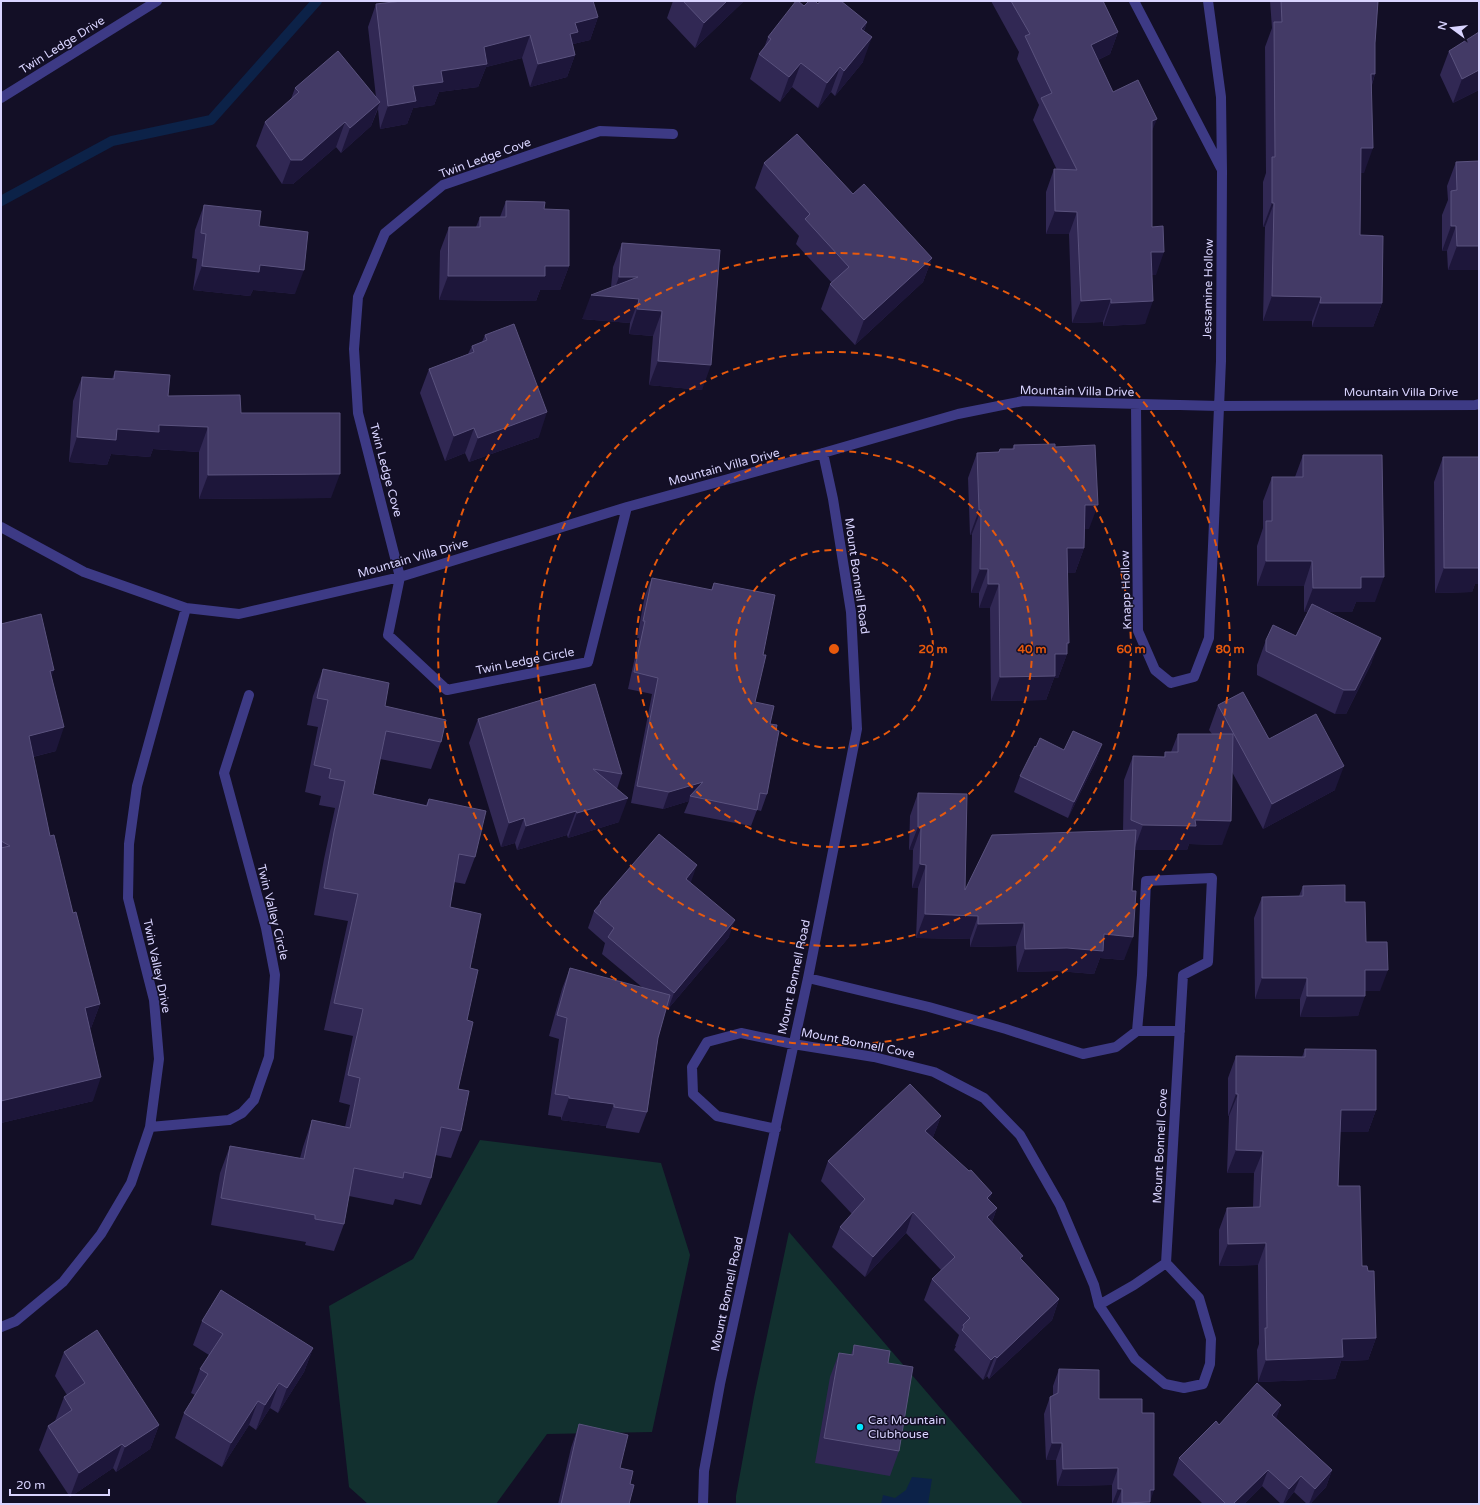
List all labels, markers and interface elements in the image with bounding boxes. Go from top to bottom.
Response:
north arrow [1432,8,1472,48]
street label: Twin Ledge Drive [17,13,107,77]
text: N [1435,20,1450,31]
street label: Twin Ledge Cove [437,135,533,181]
street label: Jessamine Hollow [1200,238,1216,339]
street label: Mountain Villa Drive [1020,383,1135,399]
street label: Mountain Villa Drive [1344,385,1458,399]
street label: Twin Ledge Cove [367,422,405,519]
street label: Mountain Villa Drive [667,445,781,489]
street label: Mount Bonnell Road [842,517,872,635]
street label: Mountain Villa Drive [356,535,470,581]
street label: Knapp Hollow [1118,550,1134,630]
centre of rings [827,642,841,656]
text: 20 m [918,642,948,656]
text: 40 m [1017,642,1047,656]
text: 60 m [1116,642,1146,656]
text: 80 m [1215,642,1245,656]
street label: Twin Ledge Circle [475,645,576,677]
street label: Twin Valley Circle [254,863,292,961]
street label: Twin Valley Drive [140,918,174,1014]
street label: Mount Bonnell Road [775,918,813,1036]
street label: Mount Bonnell Cove [800,1025,916,1061]
street label: Mount Bonnell Cove [1150,1088,1170,1204]
street label: Mount Bonnell Road [708,1235,746,1353]
place label: Cat Mountain Clubhouse [868,1413,945,1441]
marker: Cat Mountain Clubhouse [855,1422,865,1432]
scale bar [10,1471,109,1497]
text: 20 m [16,1478,45,1492]

